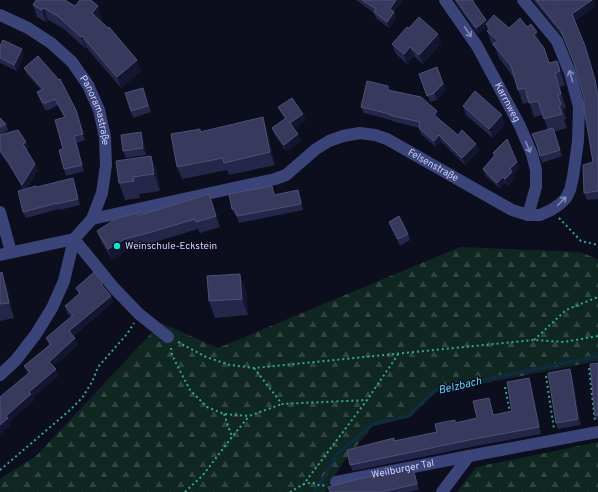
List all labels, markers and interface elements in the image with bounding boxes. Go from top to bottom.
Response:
one-way arrow [464,26,472,37]
one-way arrow [567,69,574,82]
street label: Panoramastraße [77,73,112,145]
street label: Karrnweg [491,80,523,125]
one-way arrow [525,140,533,152]
street label: Felsenstraße [405,146,461,185]
one-way arrow [557,196,567,206]
place label: Weinschule-Eckstein [125,240,217,253]
marker: Weinschule-Eckstein [112,241,122,251]
water label: Belzbach [437,374,483,398]
street label: Weilburger Tal [370,456,435,481]

